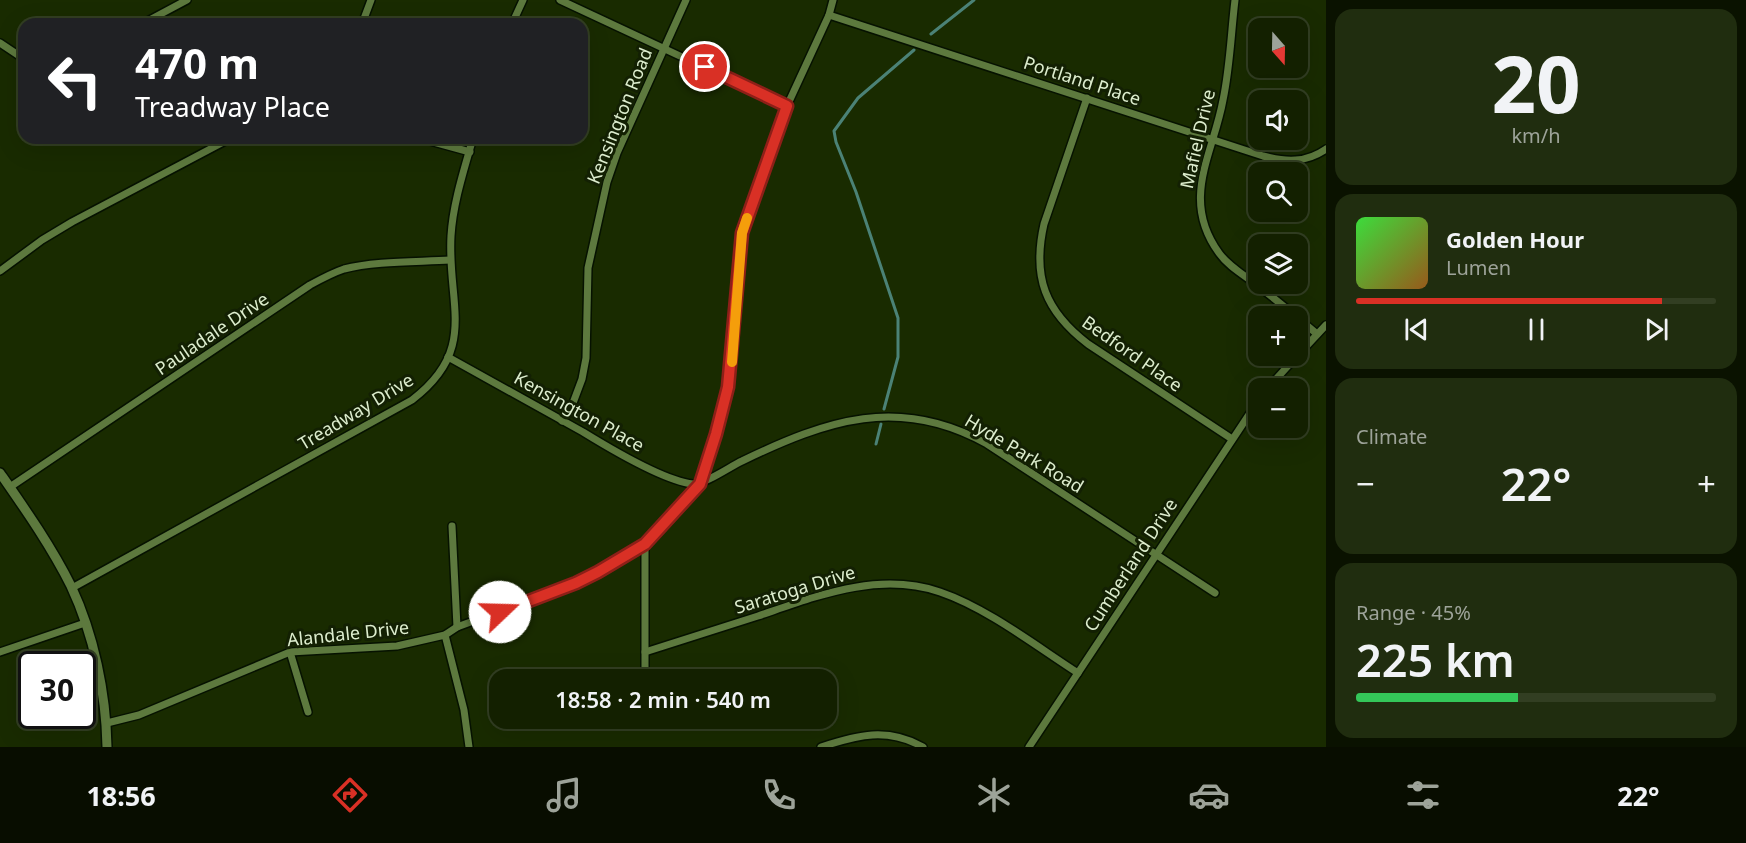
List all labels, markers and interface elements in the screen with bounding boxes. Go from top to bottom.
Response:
north arrow [1248,18,1308,78]
map controls [1248,18,1308,438]
text: 20 [1491,30,1581,136]
text: 470 m [135,34,259,91]
pin [679,41,730,92]
icon: left [36,42,114,120]
street label: Kensington Road [581,44,657,187]
icon: arrive [688,50,721,83]
street label: Portland Place [1021,50,1144,110]
street label: Mafiel Drive [1174,87,1220,191]
text: Treadway Place [135,88,330,125]
button: sound [1248,90,1308,150]
text: km/h [1511,122,1561,149]
button: search [1248,162,1308,222]
text: Golden Hour [1446,224,1584,254]
button: layers [1248,234,1308,294]
text: Lumen [1446,254,1511,281]
street label: Pauladale Drive [150,286,273,380]
button: + [1248,306,1308,366]
street label: Bedford Place [1078,310,1187,397]
icon: previous [1400,313,1433,346]
icon: pause [1520,313,1553,346]
icon: next [1640,313,1673,346]
street label: Kensington Place [510,365,649,457]
street label: Treadway Drive [294,367,417,455]
button: − [1248,378,1308,438]
street label: Hyde Park Road [961,408,1088,498]
text: Climate [1356,423,1427,450]
text: 22° [1501,453,1571,514]
text: − [1356,461,1375,506]
text: + [1697,461,1716,506]
street label: Cumberland Drive [1078,493,1182,636]
street label: Saratoga Drive [731,559,858,619]
position arrow [468,580,532,644]
text: Range · 45% [1356,599,1471,626]
street label: Alandale Drive [286,615,410,651]
text: 225 km [1356,629,1515,690]
speed limit sign: 30 [18,651,96,729]
text: 18:58 · 2 min · 540 m [555,684,771,714]
icon: directions [329,774,371,816]
icon: music [543,774,585,816]
icon: phone [758,774,800,816]
icon: climate [973,774,1015,816]
icon: car [1188,774,1230,816]
icon: filters [1402,774,1444,816]
text: 18:56 [86,777,156,814]
text: 22° [1617,777,1660,814]

